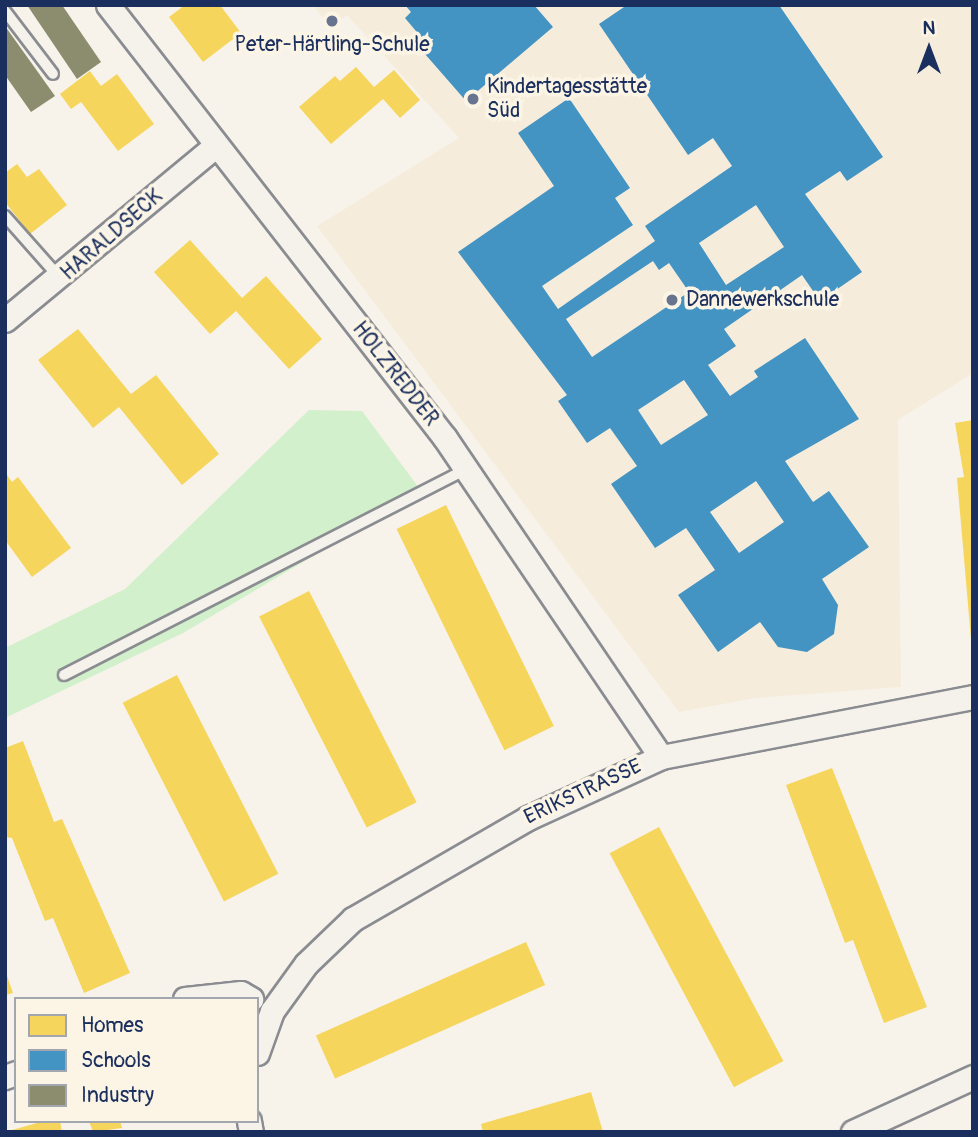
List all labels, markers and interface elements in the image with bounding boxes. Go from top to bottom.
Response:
marker: Peter-Härtling-Schule [324,13,340,29]
north arrow [894,14,964,84]
text: N [923,16,935,40]
place label: Peter-Härtling-Schule [234,32,430,58]
place label: Kindertagesstätte Süd [487,74,647,124]
marker: Kindertagesstätte Süd [465,91,481,107]
street label: HARALDSECK [56,184,168,286]
place label: Dannewerkschule [686,287,839,313]
marker: Dannewerkschule [664,292,680,308]
street label: HOLZREDDER [347,317,443,431]
street label: ERIKSTRASSE [520,754,646,830]
legend [14,997,259,1123]
text: Homes [81,1012,143,1039]
text: Schools [81,1047,151,1074]
text: Industry [81,1082,154,1109]

